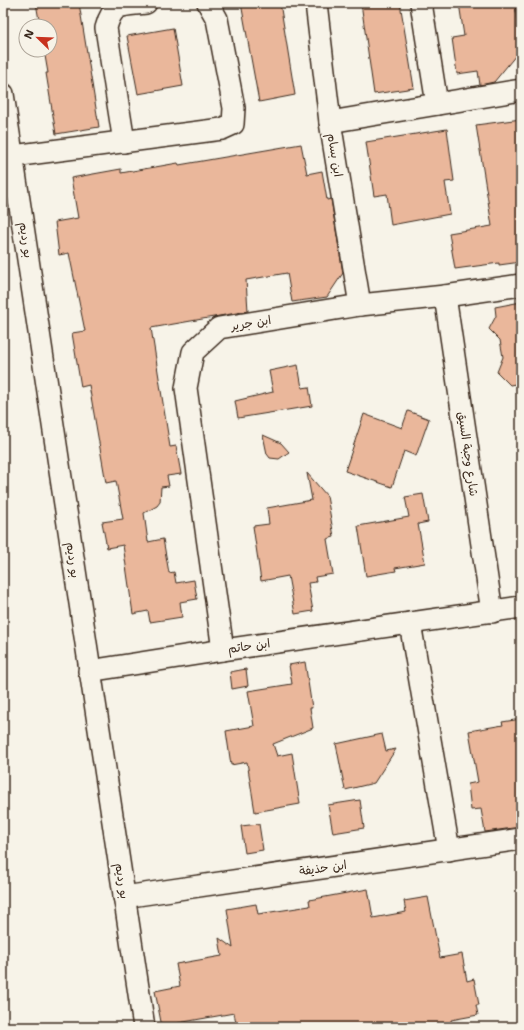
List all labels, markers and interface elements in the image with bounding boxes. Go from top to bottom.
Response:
north arrow [18,18,58,58]
text: N [21,27,38,41]
street label: ابن بسام [323,132,346,178]
street label: بو رديم [15,221,36,259]
street label: ابن جرير [229,312,272,334]
street label: شارع وجبة السيق [453,411,482,497]
street label: بو رديم [62,541,83,579]
street label: ابن حاتم [227,635,271,658]
street label: ابن حذيفة [298,857,348,879]
street label: بو رديم [110,862,133,900]

